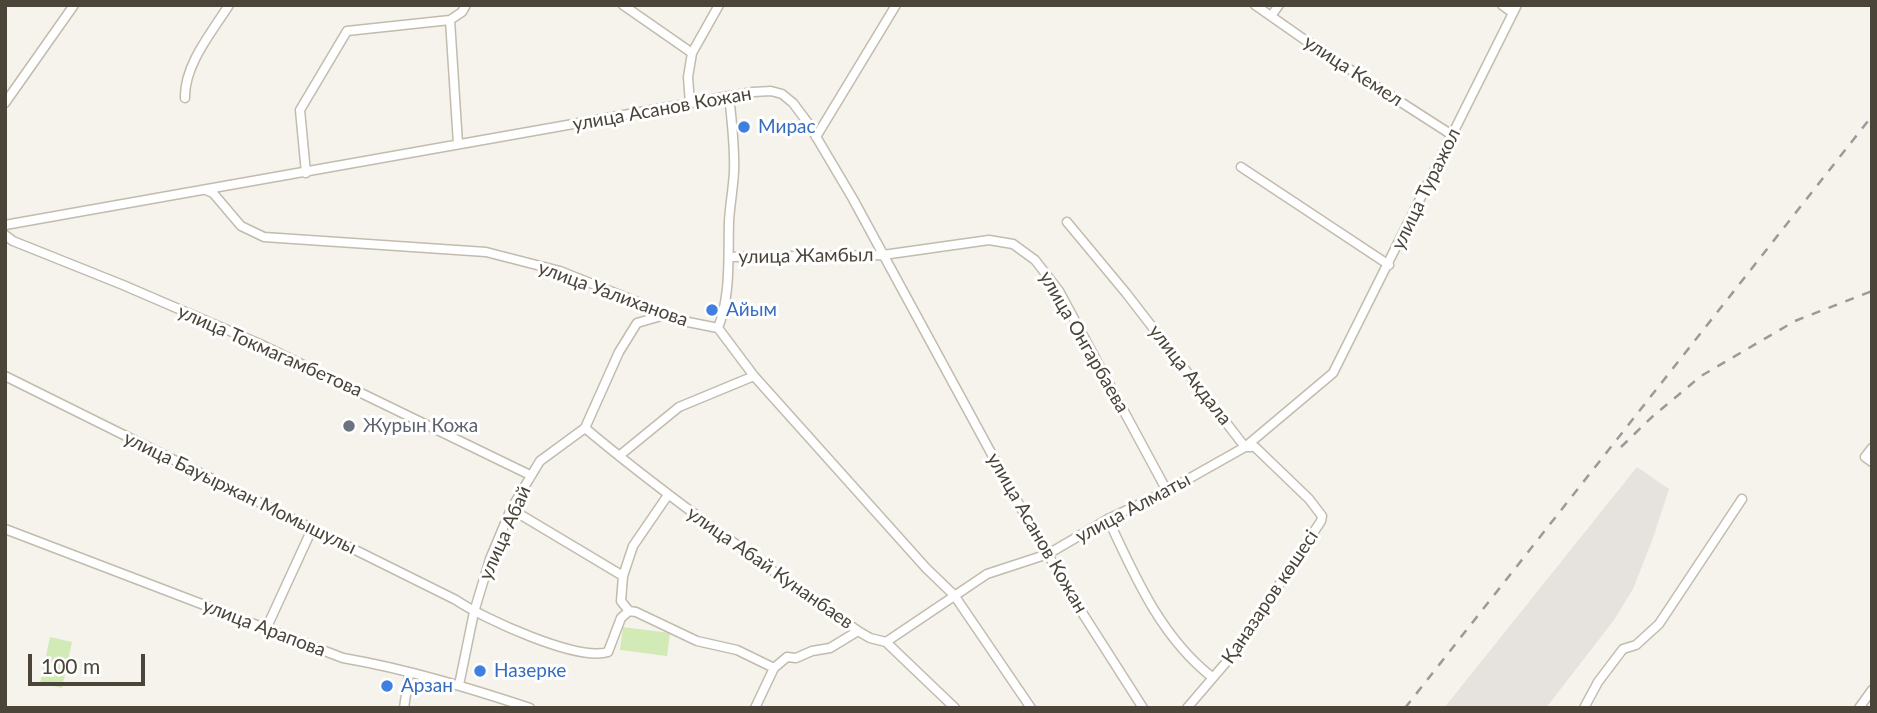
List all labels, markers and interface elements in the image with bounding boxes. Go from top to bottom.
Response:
street label: улица Кемел [1299,31,1407,111]
street label: улица Асанов Кожан [571,82,753,136]
place label: Мирас [758,116,816,138]
marker: Мирас [736,119,752,135]
street label: улица Туражол [1387,124,1465,254]
street label: улица Жамбыл [738,243,874,269]
street label: улица Уалиханова [535,256,691,332]
street label: улица Онгарбаева [1034,267,1134,417]
place label: Айым [726,299,777,321]
street label: улица Токмагамбетова [174,300,366,402]
marker: Айым [704,302,720,318]
street label: улица Акдала [1144,320,1236,430]
place label: Журын Кожа [363,415,478,437]
marker: Журын Кожа [341,418,357,434]
street label: улица Бауыржан Момышулы [120,427,360,559]
street label: улица Асанов Кожан [982,449,1092,617]
street label: улица Алматы [1072,468,1194,548]
street label: улица Абай [474,482,536,584]
street label: улица Абай Кунанбаев [682,502,858,634]
street label: Қаназаров көшесі [1217,526,1323,668]
street label: улица Арапова [199,594,329,662]
scale bar [32,640,149,684]
text: 100 m [41,653,100,678]
place label: Назерке [494,660,566,682]
marker: Назерке [472,663,488,679]
place label: Арзан [401,675,453,697]
marker: Арзан [379,678,395,694]

